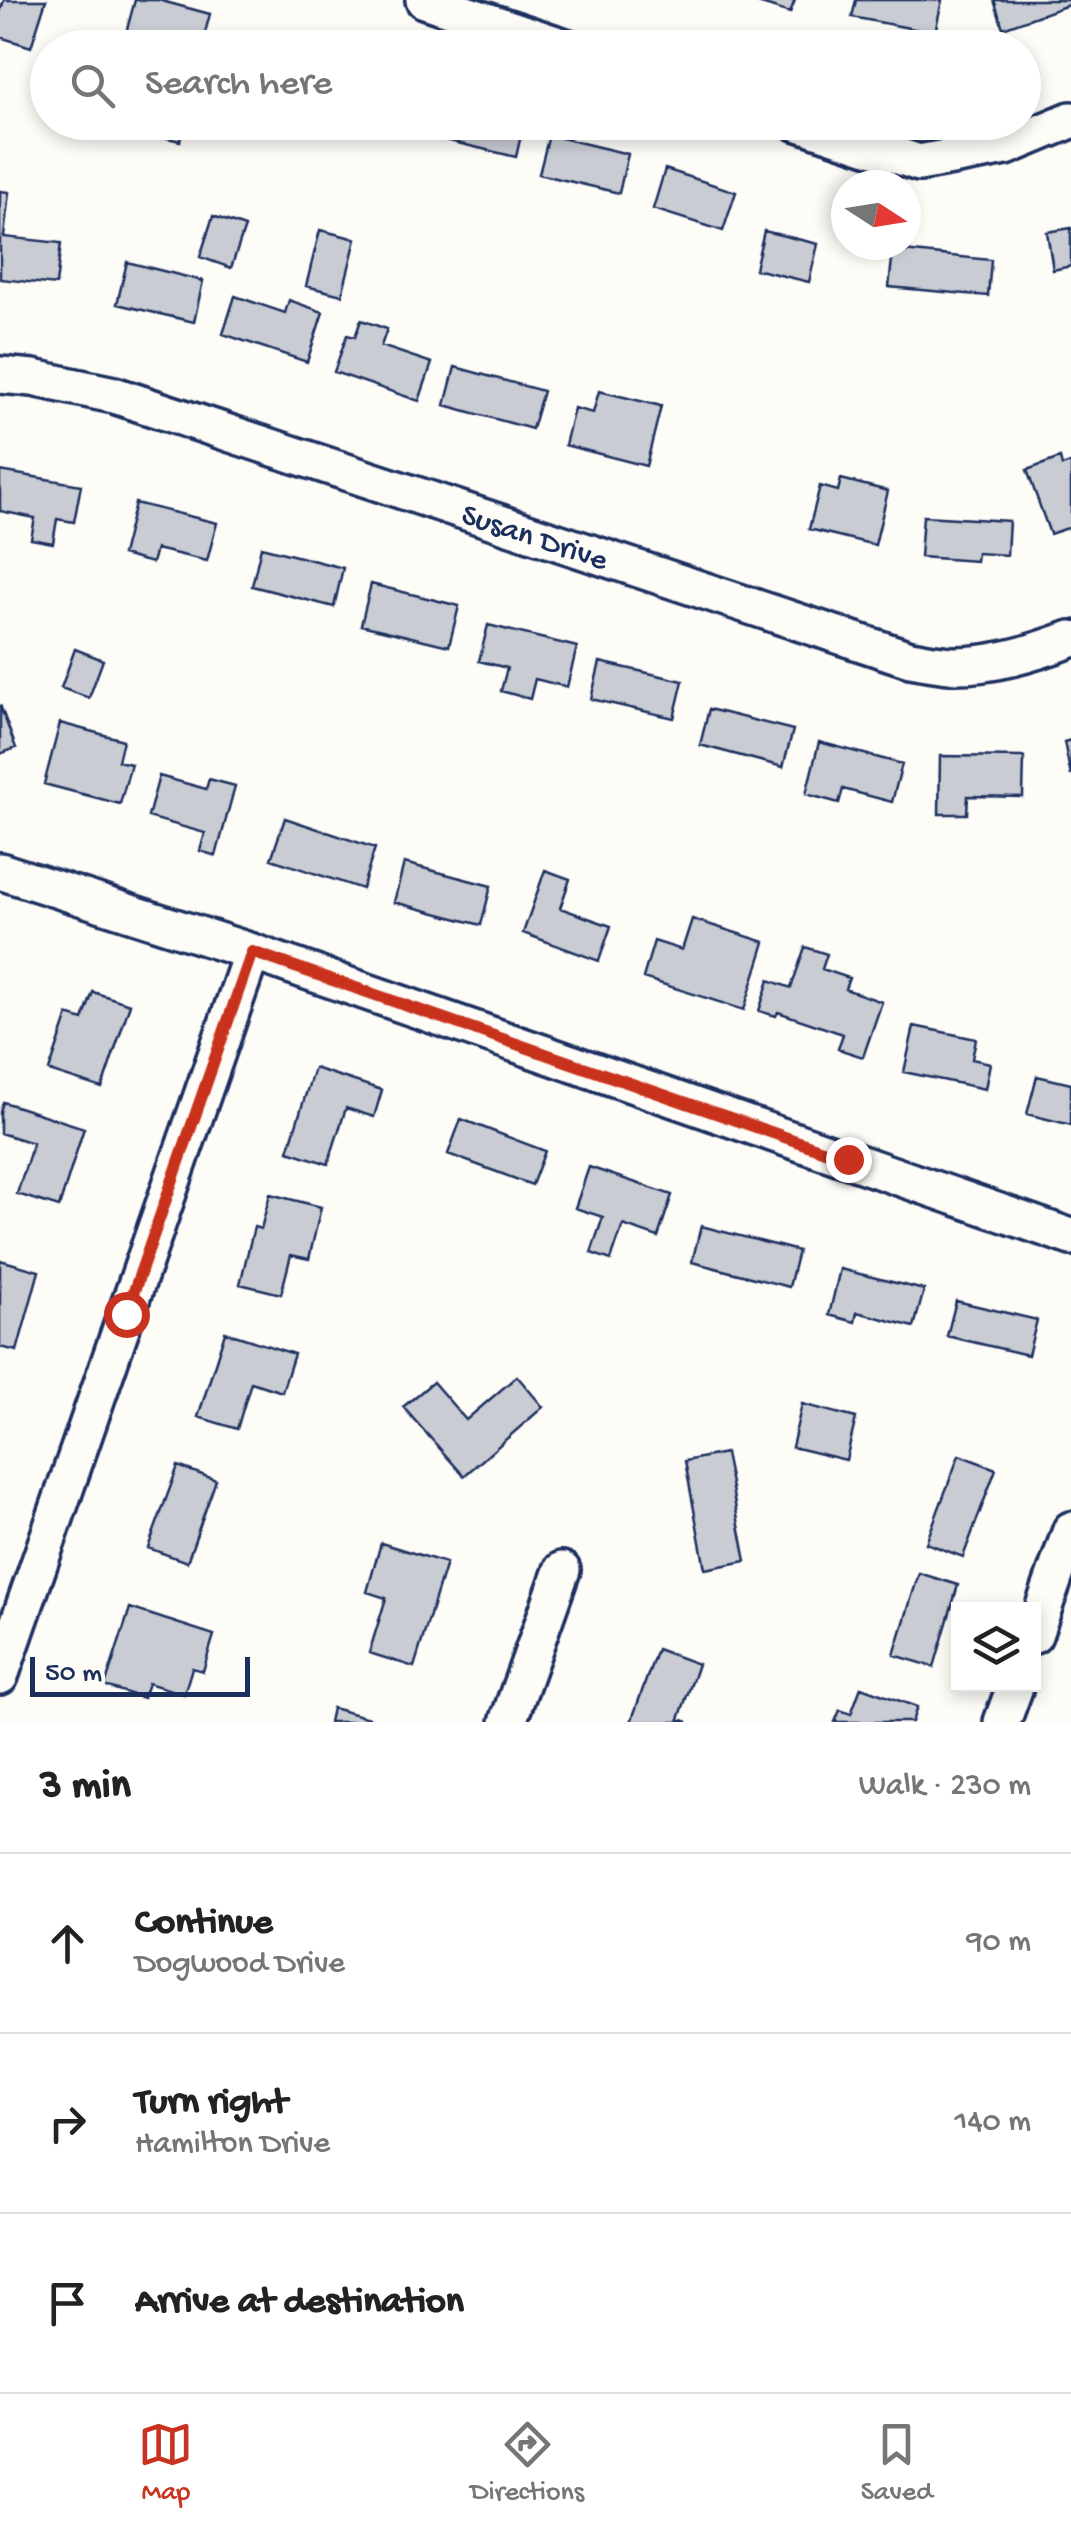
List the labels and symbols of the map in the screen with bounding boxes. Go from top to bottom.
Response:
north arrow [831,170,921,260]
street label: Susan Drive [456,498,612,582]
route end [826,1137,872,1183]
route start [104,1292,150,1338]
scale bar [30,1652,250,1696]

